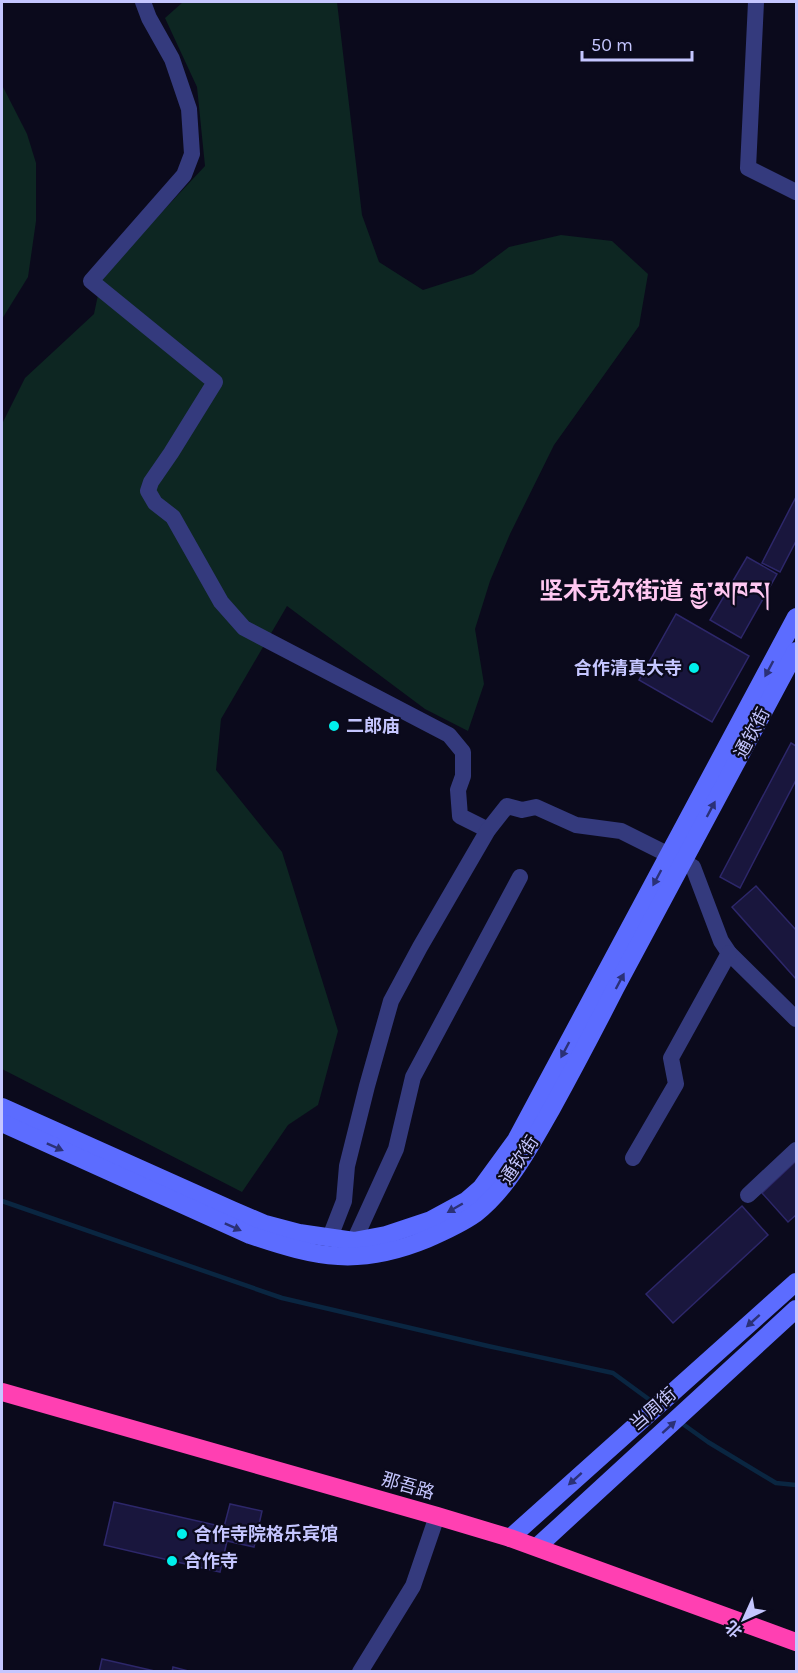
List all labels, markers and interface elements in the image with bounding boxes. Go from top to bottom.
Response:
scale bar [582,24,692,62]
text: 50 m [591,34,633,56]
district label: 坚木克尔街道 རྒྱ་མཁར། [539,577,771,611]
place label: 合作清真大寺 [574,657,682,679]
one-way arrow [764,660,774,677]
marker: 合作清真大寺 [687,661,701,675]
street label: 通钦街 [730,704,774,762]
place label: 二郎庙 [346,715,400,737]
marker: 二郎庙 [327,719,341,733]
one-way arrow [706,800,716,817]
one-way arrow [652,869,662,886]
one-way arrow [615,973,624,990]
one-way arrow [560,1041,570,1058]
street label: 通钦街 [495,1131,543,1189]
one-way arrow [46,1142,64,1152]
one-way arrow [447,1202,463,1213]
one-way arrow [224,1223,241,1232]
one-way arrow [746,1314,761,1327]
street label: 当周街 [625,1383,681,1435]
one-way arrow [661,1421,676,1434]
street label: 那吾路 [379,1468,437,1504]
one-way arrow [568,1472,583,1486]
place label: 合作寺院格乐宾馆 [194,1523,338,1545]
marker: 合作寺院格乐宾馆 [175,1527,189,1541]
place label: 合作寺 [184,1550,238,1572]
marker: 合作寺 [165,1554,179,1568]
north arrow [714,1589,774,1649]
text: 北 [721,1617,746,1642]

